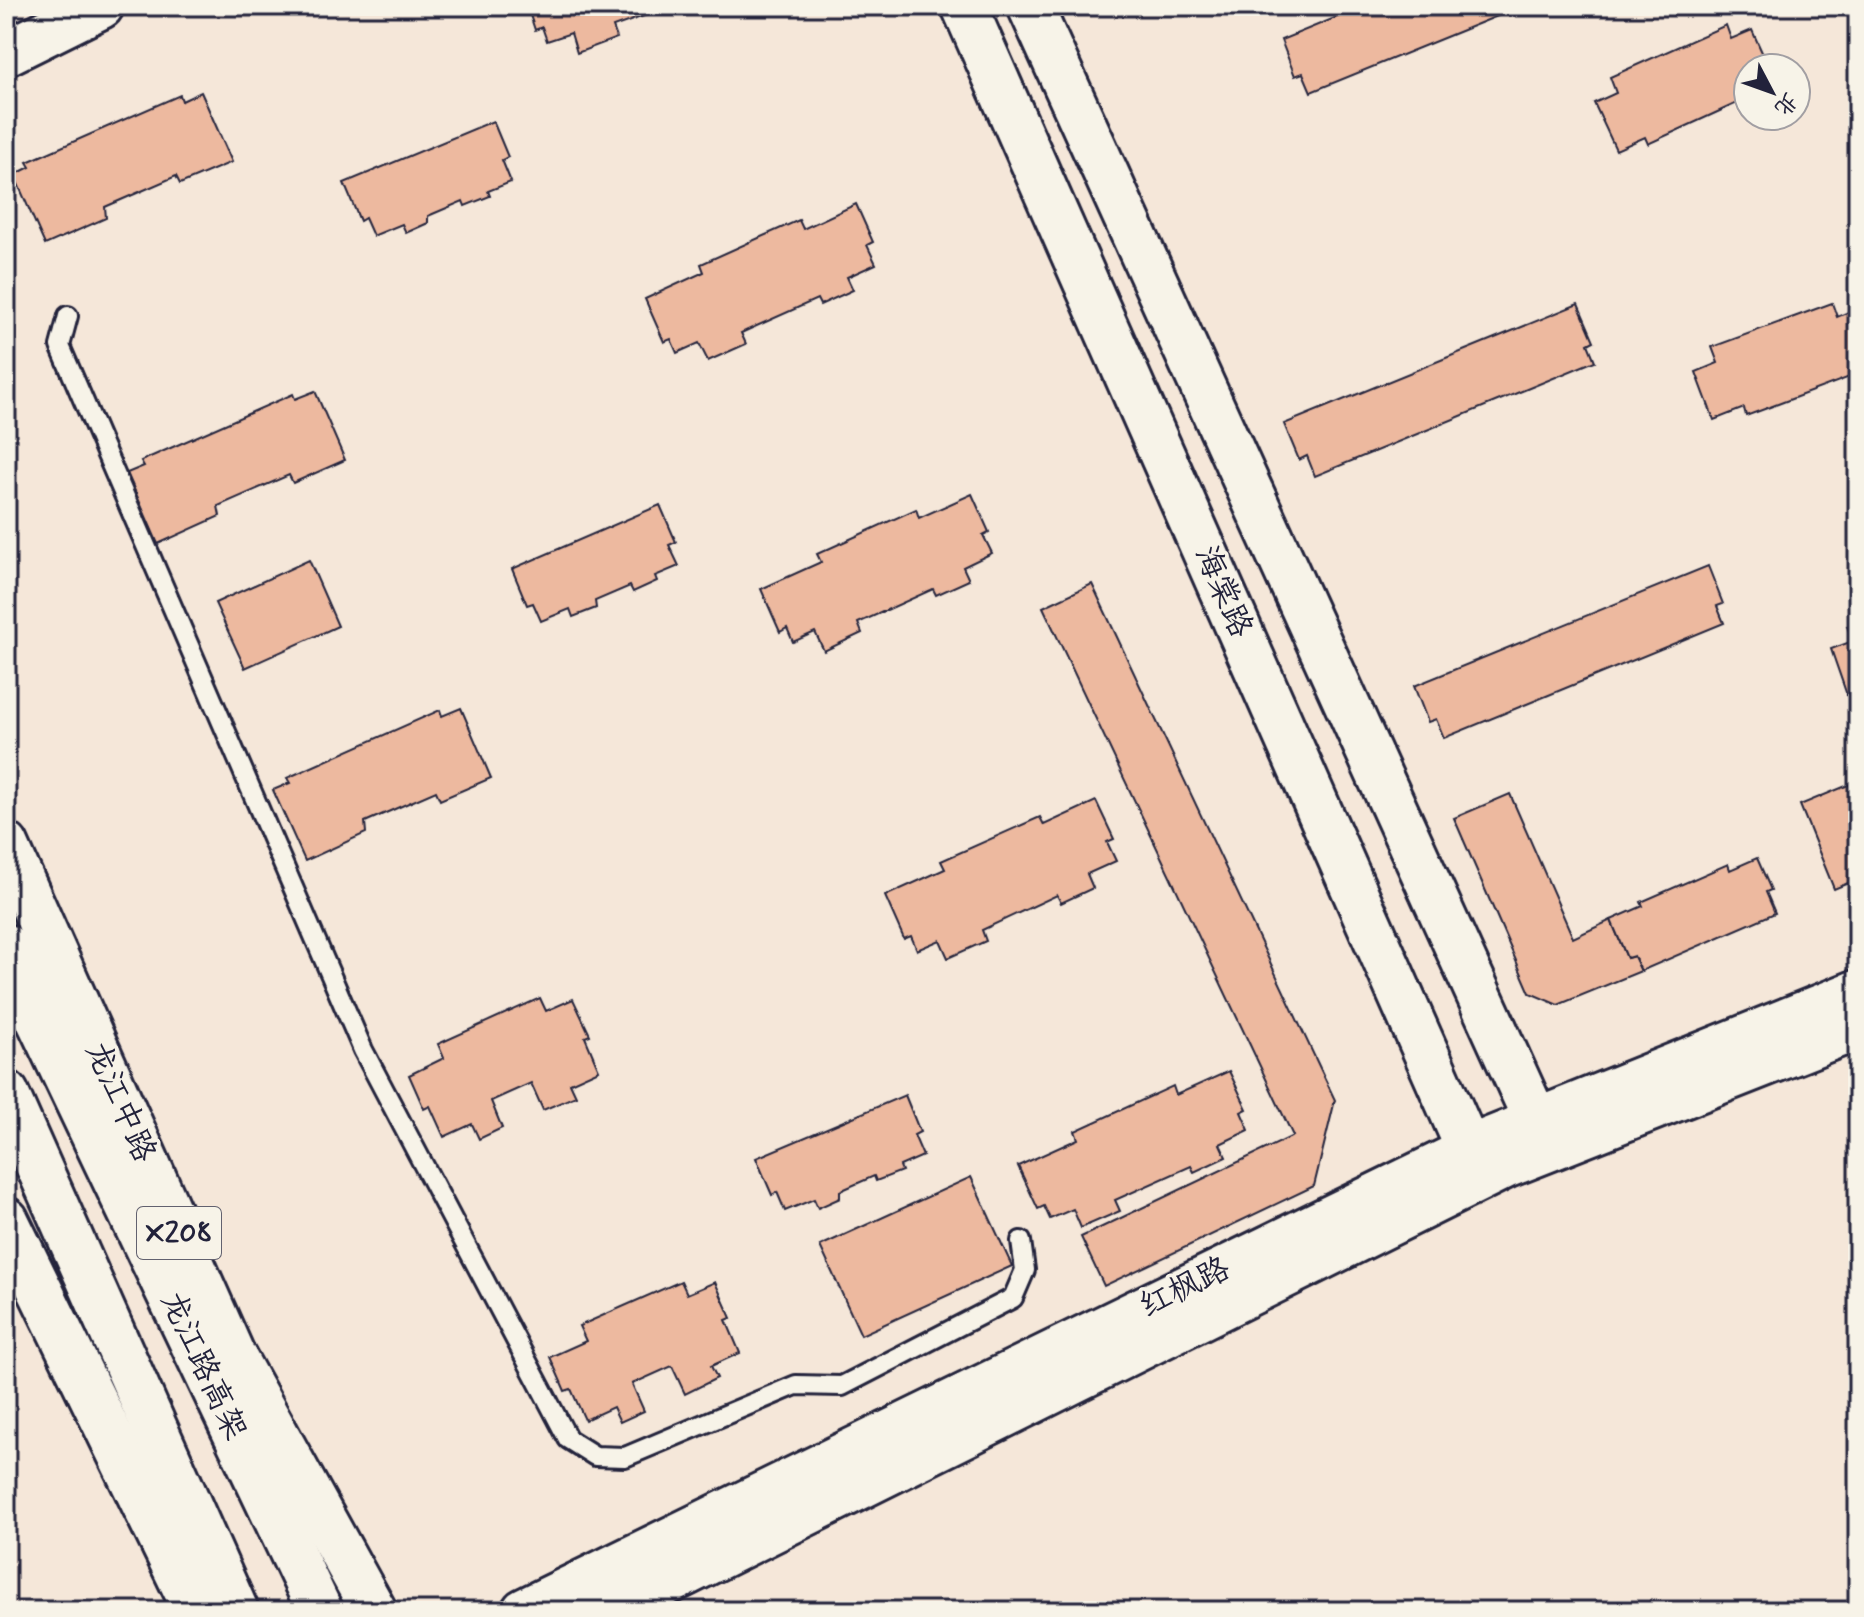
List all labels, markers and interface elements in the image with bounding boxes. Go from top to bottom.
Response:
north arrow [1732,52,1812,132]
text: 北 [1768,86,1803,121]
street label: 海棠路 [1184,540,1262,644]
street label: 龙江中路 [75,1035,165,1169]
road number: X208 [137,1207,221,1259]
street label: 红枫路 [1133,1248,1237,1328]
street label: 龙江路高架 [150,1285,256,1447]

